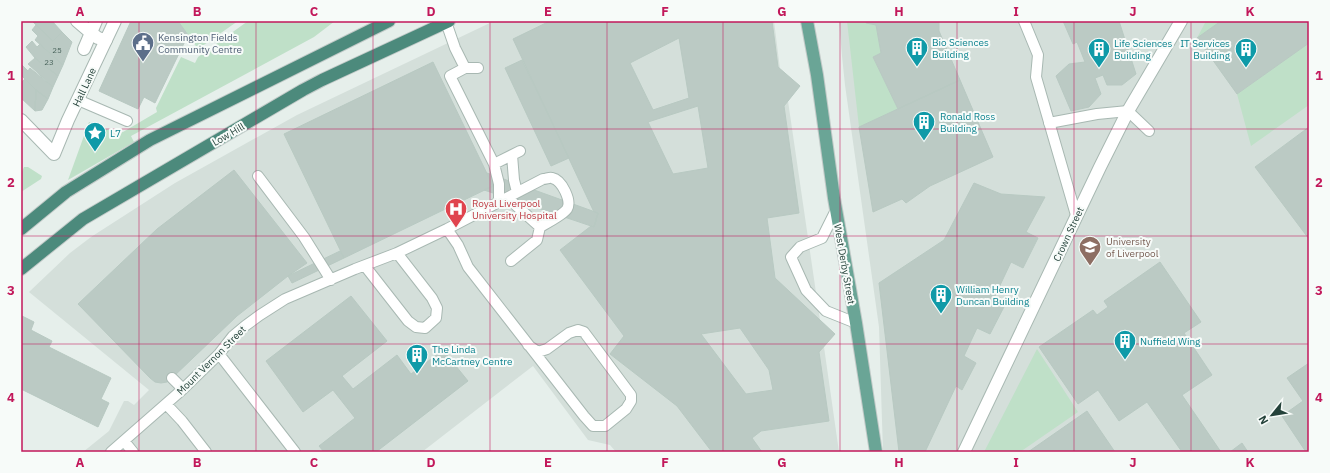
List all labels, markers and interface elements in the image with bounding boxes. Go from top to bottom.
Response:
text: A [76,3,85,20]
text: B [193,3,202,20]
text: C [310,3,319,20]
text: D [426,3,436,20]
text: E [544,3,552,20]
text: F [661,3,669,20]
text: G [777,3,787,20]
text: H [894,3,904,20]
text: I [1013,3,1019,20]
text: J [1129,3,1137,20]
text: K [1245,3,1255,20]
public building icon: Kensington Fields Community Centre [130,30,156,63]
place label: Kensington Fields Community Centre [158,31,242,56]
building icon: Bio Sciences Building [904,35,930,68]
place label: Bio Sciences Building [932,36,989,61]
building icon: Life Sciences Building [1086,36,1112,69]
building icon: IT Services Building [1233,36,1259,69]
place label: Life Sciences Building [1114,37,1173,62]
place label: IT Services Building [1180,37,1231,62]
house number: 25 [52,45,62,55]
house number: 23 [44,57,54,67]
street label: Hall Lane [70,65,99,109]
text: 1 [7,67,15,84]
text: 1 [1315,67,1323,84]
building icon: Ronald Ross Building [911,109,937,142]
place label: Ronald Ross Building [940,110,995,135]
place icon: L7 [82,120,108,153]
street label: Low Hill [210,120,247,149]
place label: L7 [110,127,121,140]
text: 2 [7,174,15,191]
text: 2 [1315,174,1323,191]
hospital icon: Royal Liverpool University Hospital [443,196,469,229]
place label: Royal Liverpool University Hospital [472,197,557,222]
street label: Crown Street [1050,204,1087,263]
street label: West Derby Street [831,223,858,306]
school or university icon: University of Liverpool [1077,234,1103,267]
place label: University of Liverpool [1106,235,1159,260]
text: 3 [7,282,15,299]
building icon: William Henry Duncan Building [928,282,954,315]
text: 3 [1315,282,1323,299]
place label: William Henry Duncan Building [956,283,1030,308]
street label: Mount Vernon Street [174,323,249,398]
building icon: Nuffield Wing [1112,328,1138,361]
place label: Nuffield Wing [1140,335,1201,348]
building icon: The Linda McCartney Centre [404,342,430,375]
place label: The Linda McCartney Centre [432,343,513,368]
text: 4 [7,389,15,406]
text: 4 [1315,389,1323,406]
north arrow [1252,395,1292,435]
text: N [1255,413,1271,427]
text: A [76,454,85,471]
text: B [193,454,202,471]
text: C [310,454,319,471]
text: D [426,454,436,471]
text: E [544,454,552,471]
text: F [661,454,669,471]
text: G [777,454,787,471]
text: H [894,454,904,471]
text: I [1013,454,1019,471]
text: J [1129,454,1137,471]
text: K [1245,454,1255,471]

